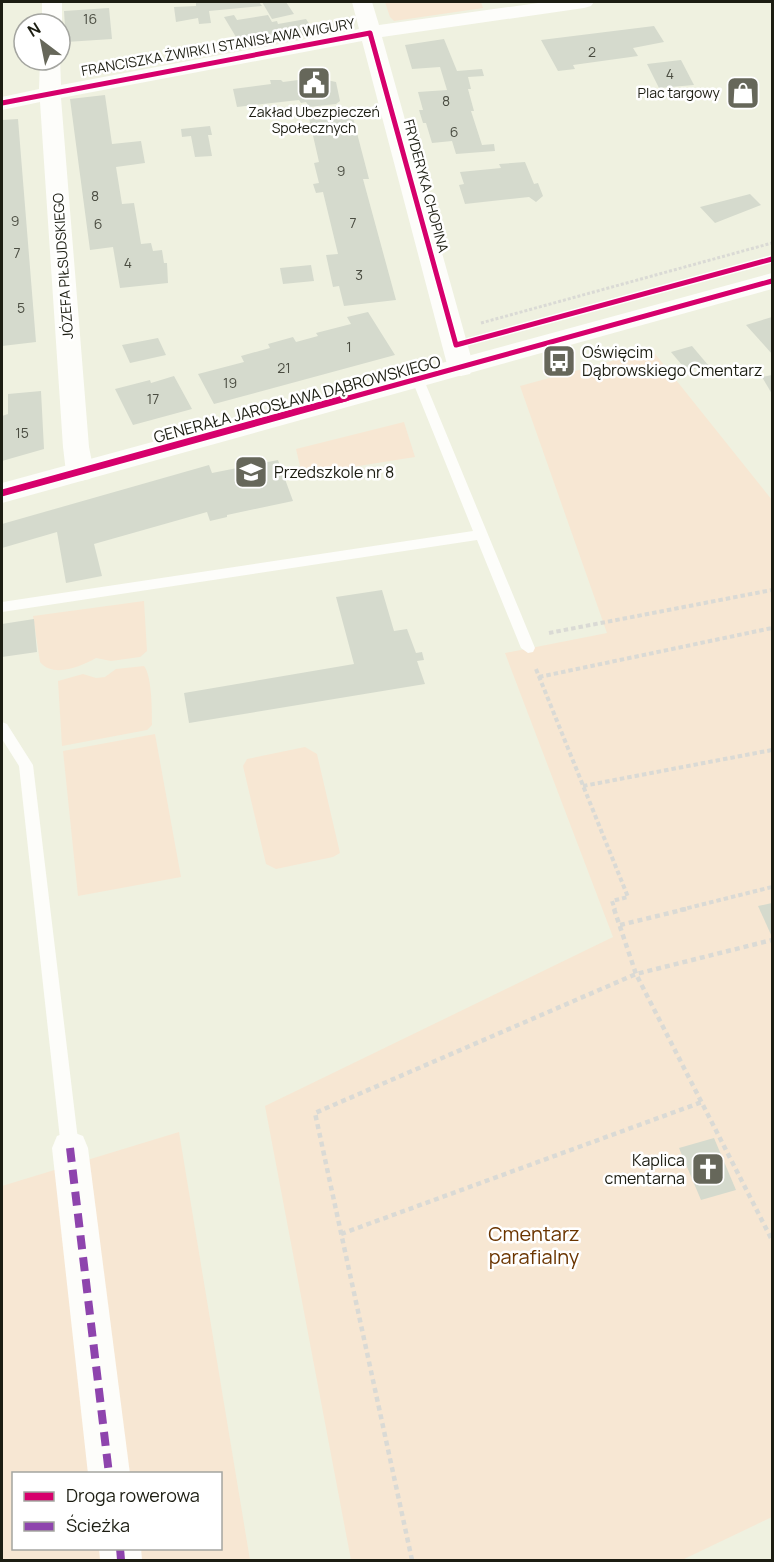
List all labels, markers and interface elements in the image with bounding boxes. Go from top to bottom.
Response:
house number: 16 [83,9,97,28]
north arrow [12,12,72,72]
street label: FRANCISZKA ŻWIRKI I STANISŁAWA WIGURY [80,13,356,80]
text: N [23,17,45,42]
house number: 2 [588,42,596,61]
house number: 4 [666,64,674,83]
public building icon: Zakład Ubezpieczeń Społecznych [296,65,332,101]
shop icon: Plac targowy [725,75,761,111]
place label: Plac targowy [637,83,721,102]
house number: 8 [442,91,450,110]
place label: Zakład Ubezpieczeń Społecznych [248,102,380,137]
street label: FRYDERYKA CHOPINA [400,117,453,255]
house number: 6 [450,122,458,141]
house number: 9 [337,161,345,180]
house number: 8 [91,186,99,205]
street label: JÓZEFA PIŁSUDSKIEGO [48,192,77,340]
house number: 9 [11,211,19,230]
house number: 7 [349,213,357,232]
house number: 6 [94,214,102,233]
house number: 7 [13,243,21,262]
house number: 4 [124,253,132,272]
house number: 3 [355,265,363,284]
house number: 5 [17,298,25,317]
house number: 1 [346,337,352,356]
place label: Oświęcim Dąbrowskiego Cmentarz [582,341,763,381]
bus stop icon: Oświęcim Dąbrowskiego Cmentarz [541,343,577,379]
street label: GENERAŁA JAROSŁAWA DĄBROWSKIEGO [151,350,443,448]
house number: 21 [277,358,291,377]
house number: 19 [223,373,237,392]
house number: 17 [147,389,159,408]
house number: 15 [15,423,29,442]
school or university icon: Przedszkole nr 8 [233,454,269,490]
place label: Przedszkole nr 8 [274,461,394,483]
place label: Kaplica cmentarna [605,1149,685,1189]
church icon: Kaplica cmentarna [690,1151,726,1187]
park label: Cmentarz parafialny [488,1220,580,1270]
legend [12,1472,222,1550]
text: Droga rowerowa [66,1483,200,1507]
text: Ścieżka [66,1513,130,1537]

